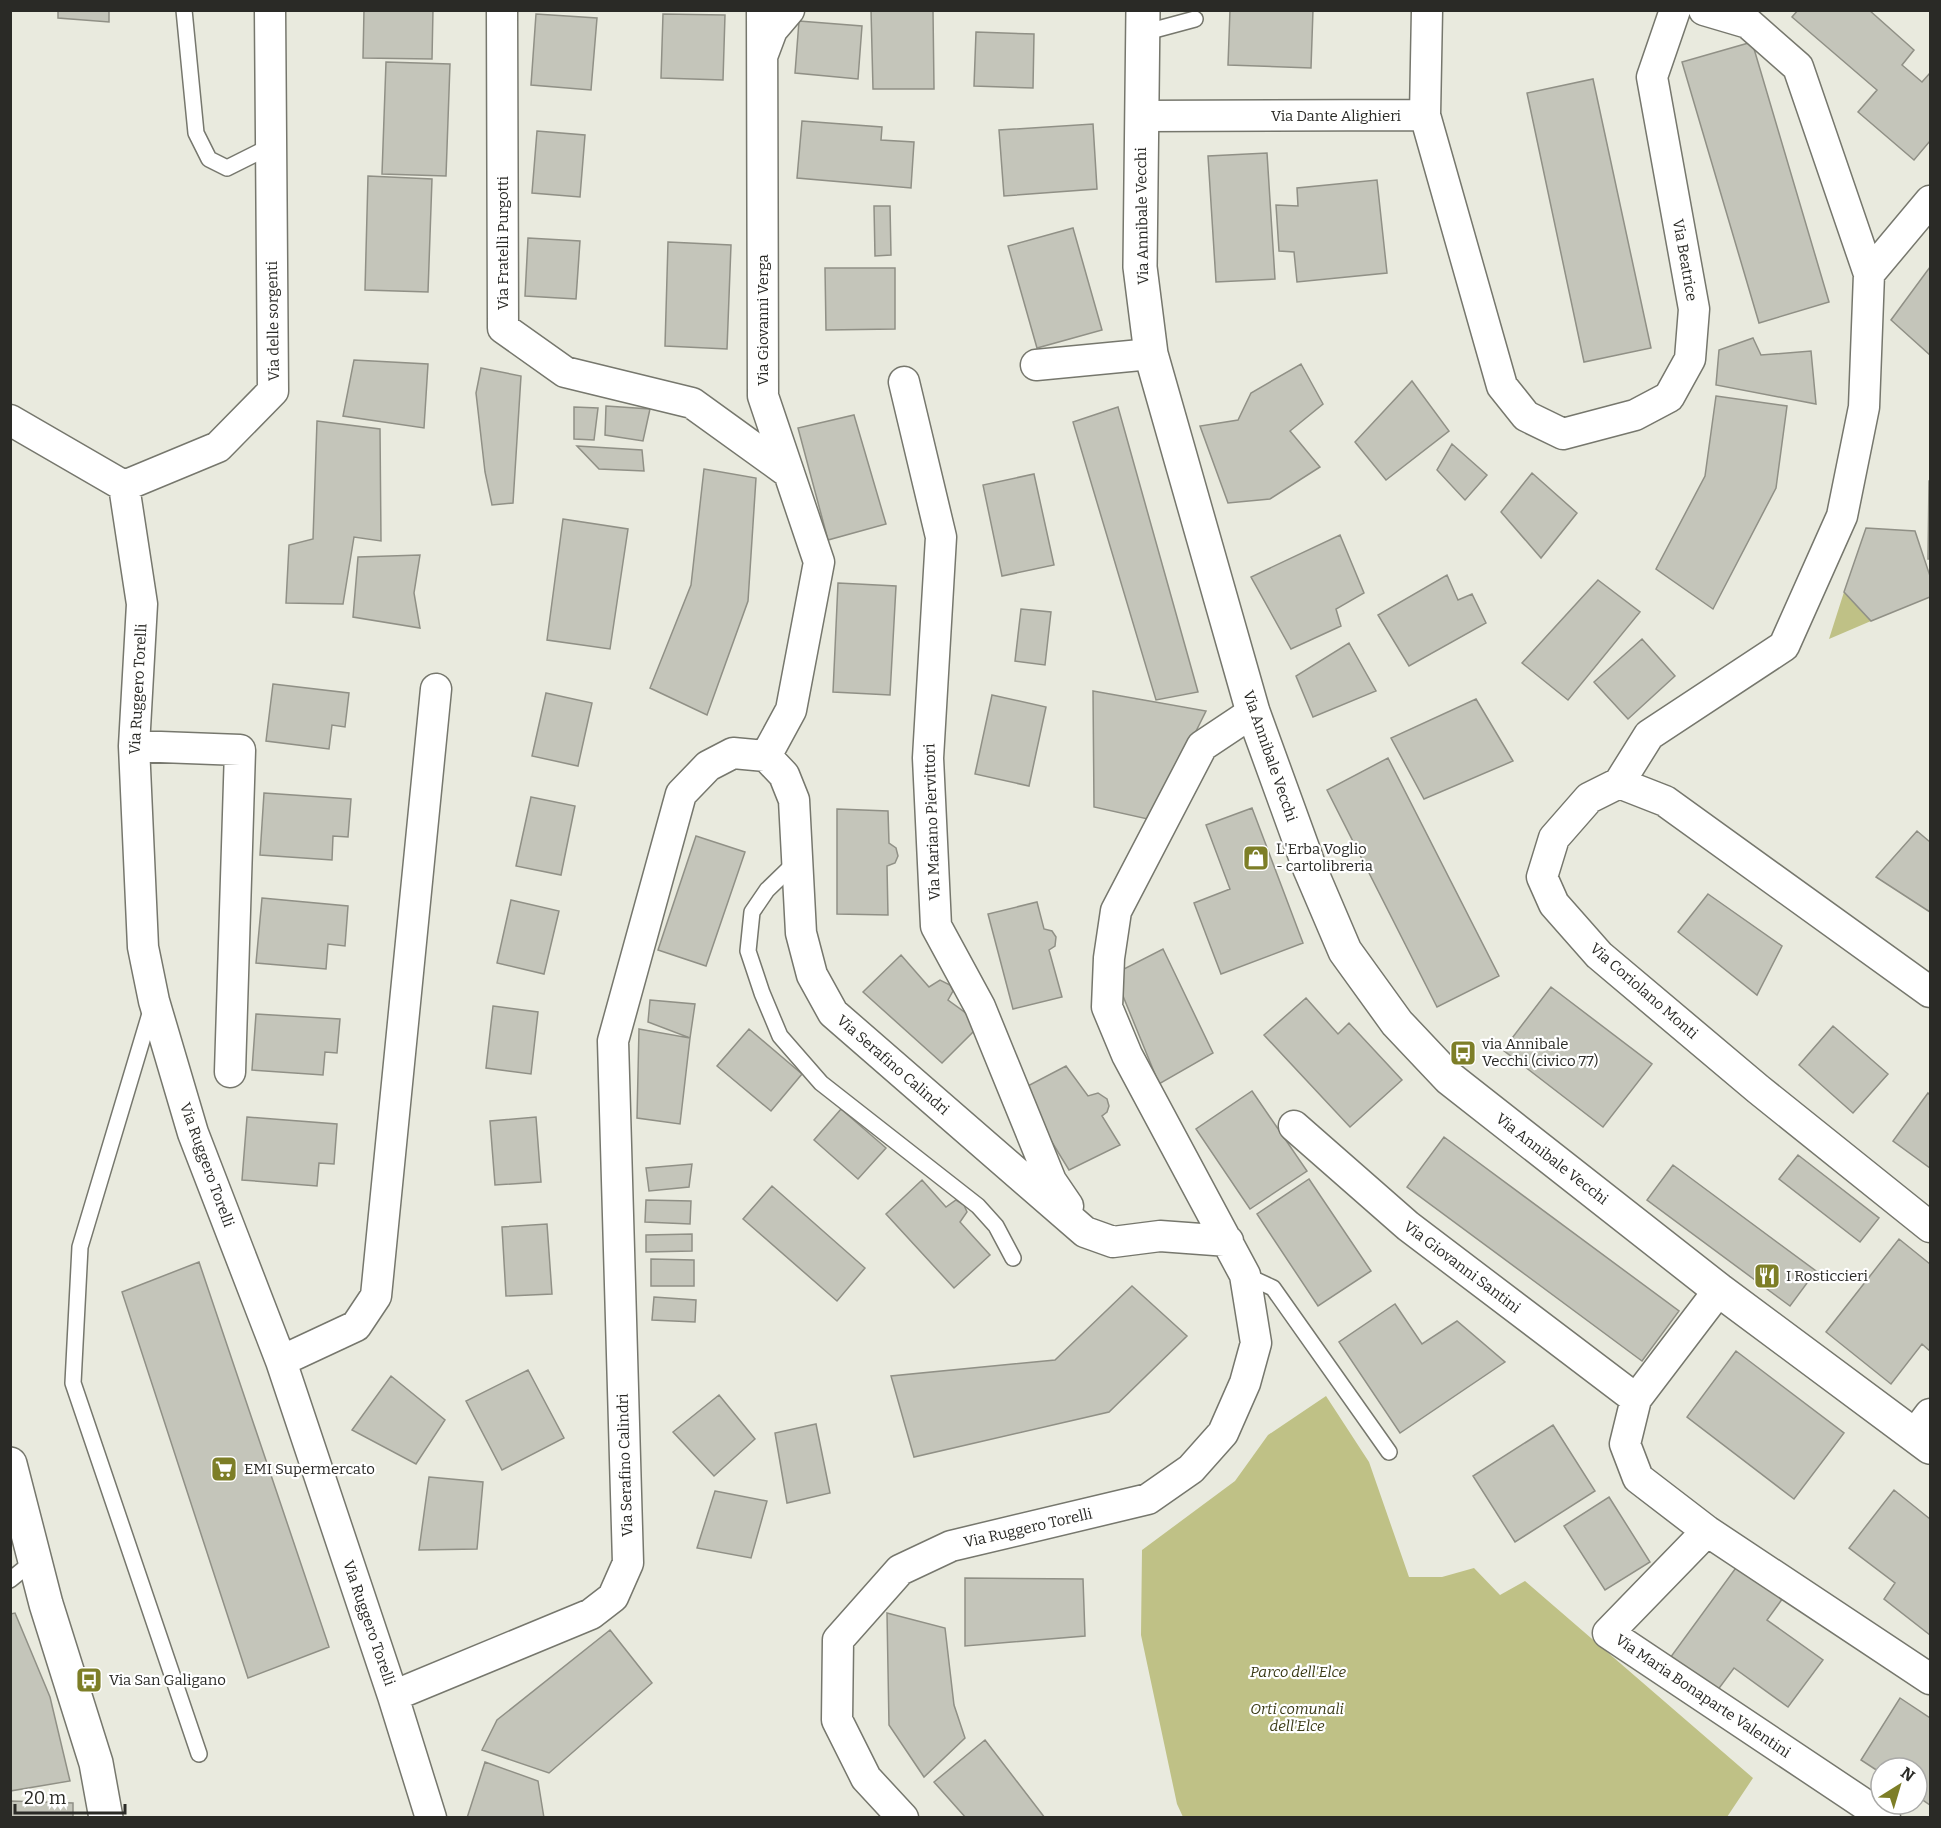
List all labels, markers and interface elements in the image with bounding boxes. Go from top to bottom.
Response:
street label: Via Dante Alighieri [1271,107,1402,125]
street label: Via Annibale Vecchi [1132,147,1152,285]
street label: Via Fratelli Purgotti [494,176,512,310]
street label: Via Beatrice [1669,218,1701,302]
street label: Via Giovanni Verga [754,254,772,386]
street label: Via delle sorgenti [263,260,283,381]
street label: Via Ruggero Torelli [126,623,150,755]
street label: Via Annibale Vecchi [1239,688,1301,824]
street label: Via Mariano Piervittori [920,743,944,901]
place label: L'Erba Voglio - cartolibreria [1276,840,1373,875]
shop icon: L'Erba Voglio - cartolibreria [1241,843,1271,873]
street label: Via Coriolano Monti [1586,939,1702,1043]
street label: Via Serafino Calindri [833,1011,953,1119]
place label: via Annibale Vecchi (civico 77) [1481,1035,1598,1070]
bus stop icon: via Annibale Vecchi (civico 77) [1448,1038,1478,1068]
street label: Via Ruggero Torelli [176,1100,238,1230]
street label: Via Annibale Vecchi [1492,1110,1612,1209]
street label: Via Giovanni Santini [1400,1217,1524,1317]
restaurant icon: I Rosticcieri [1752,1261,1782,1291]
place label: I Rosticcieri [1786,1267,1869,1285]
street label: Via Serafino Calindri [613,1393,636,1537]
supermarket icon: EMI Supermercato [209,1454,239,1484]
place label: EMI Supermercato [244,1460,375,1478]
street label: Via Ruggero Torelli [962,1504,1094,1552]
street label: Via Ruggero Torelli [339,1558,399,1688]
street label: Via Maria Bonaparte Valentini [1612,1630,1795,1762]
park label: Parco dell'Elce [1250,1663,1347,1681]
bus stop icon: Via San Galigano [74,1665,104,1695]
place label: Via San Galigano [109,1671,226,1689]
park label: Orti comunali dell'Elce [1250,1700,1344,1735]
north arrow [1869,1756,1929,1816]
text: N [1897,1763,1918,1786]
scale bar [15,1777,124,1815]
text: 20 m [24,1787,66,1809]

